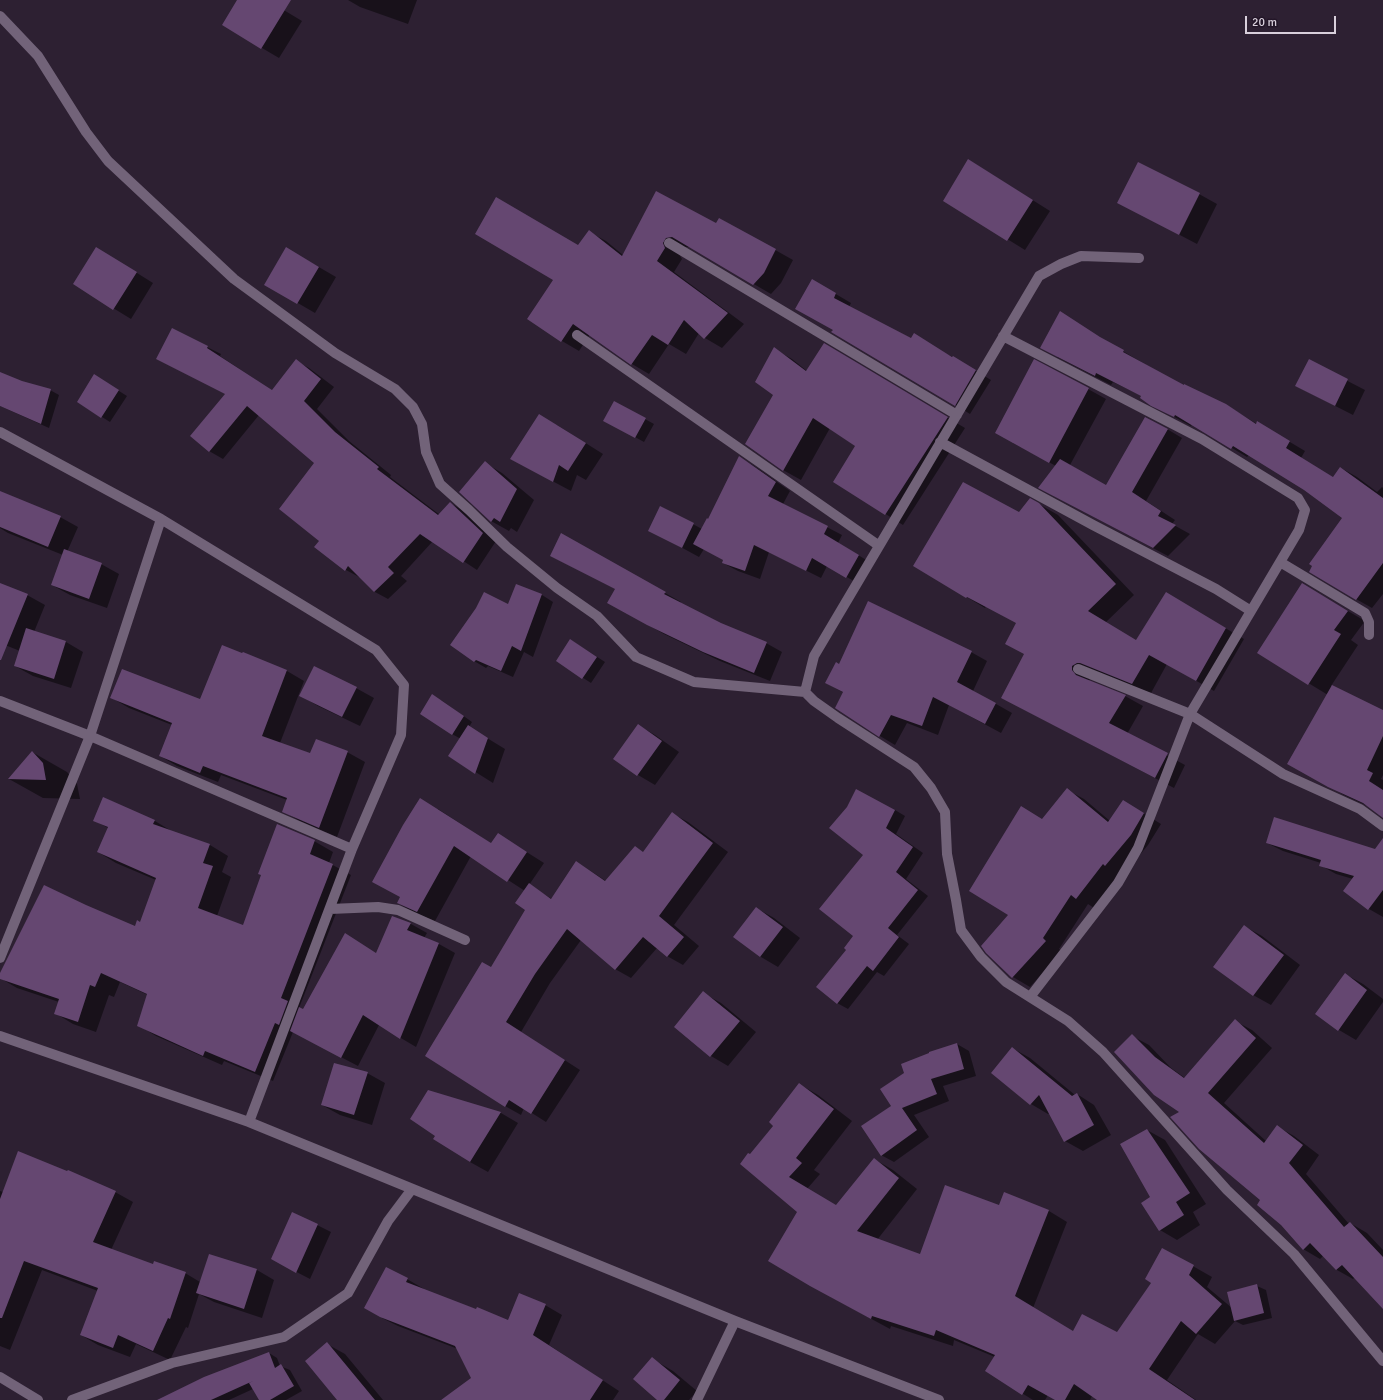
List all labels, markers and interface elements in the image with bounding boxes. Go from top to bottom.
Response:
scale bar [1247,8,1338,34]
text: 20 m [1252,15,1277,30]

